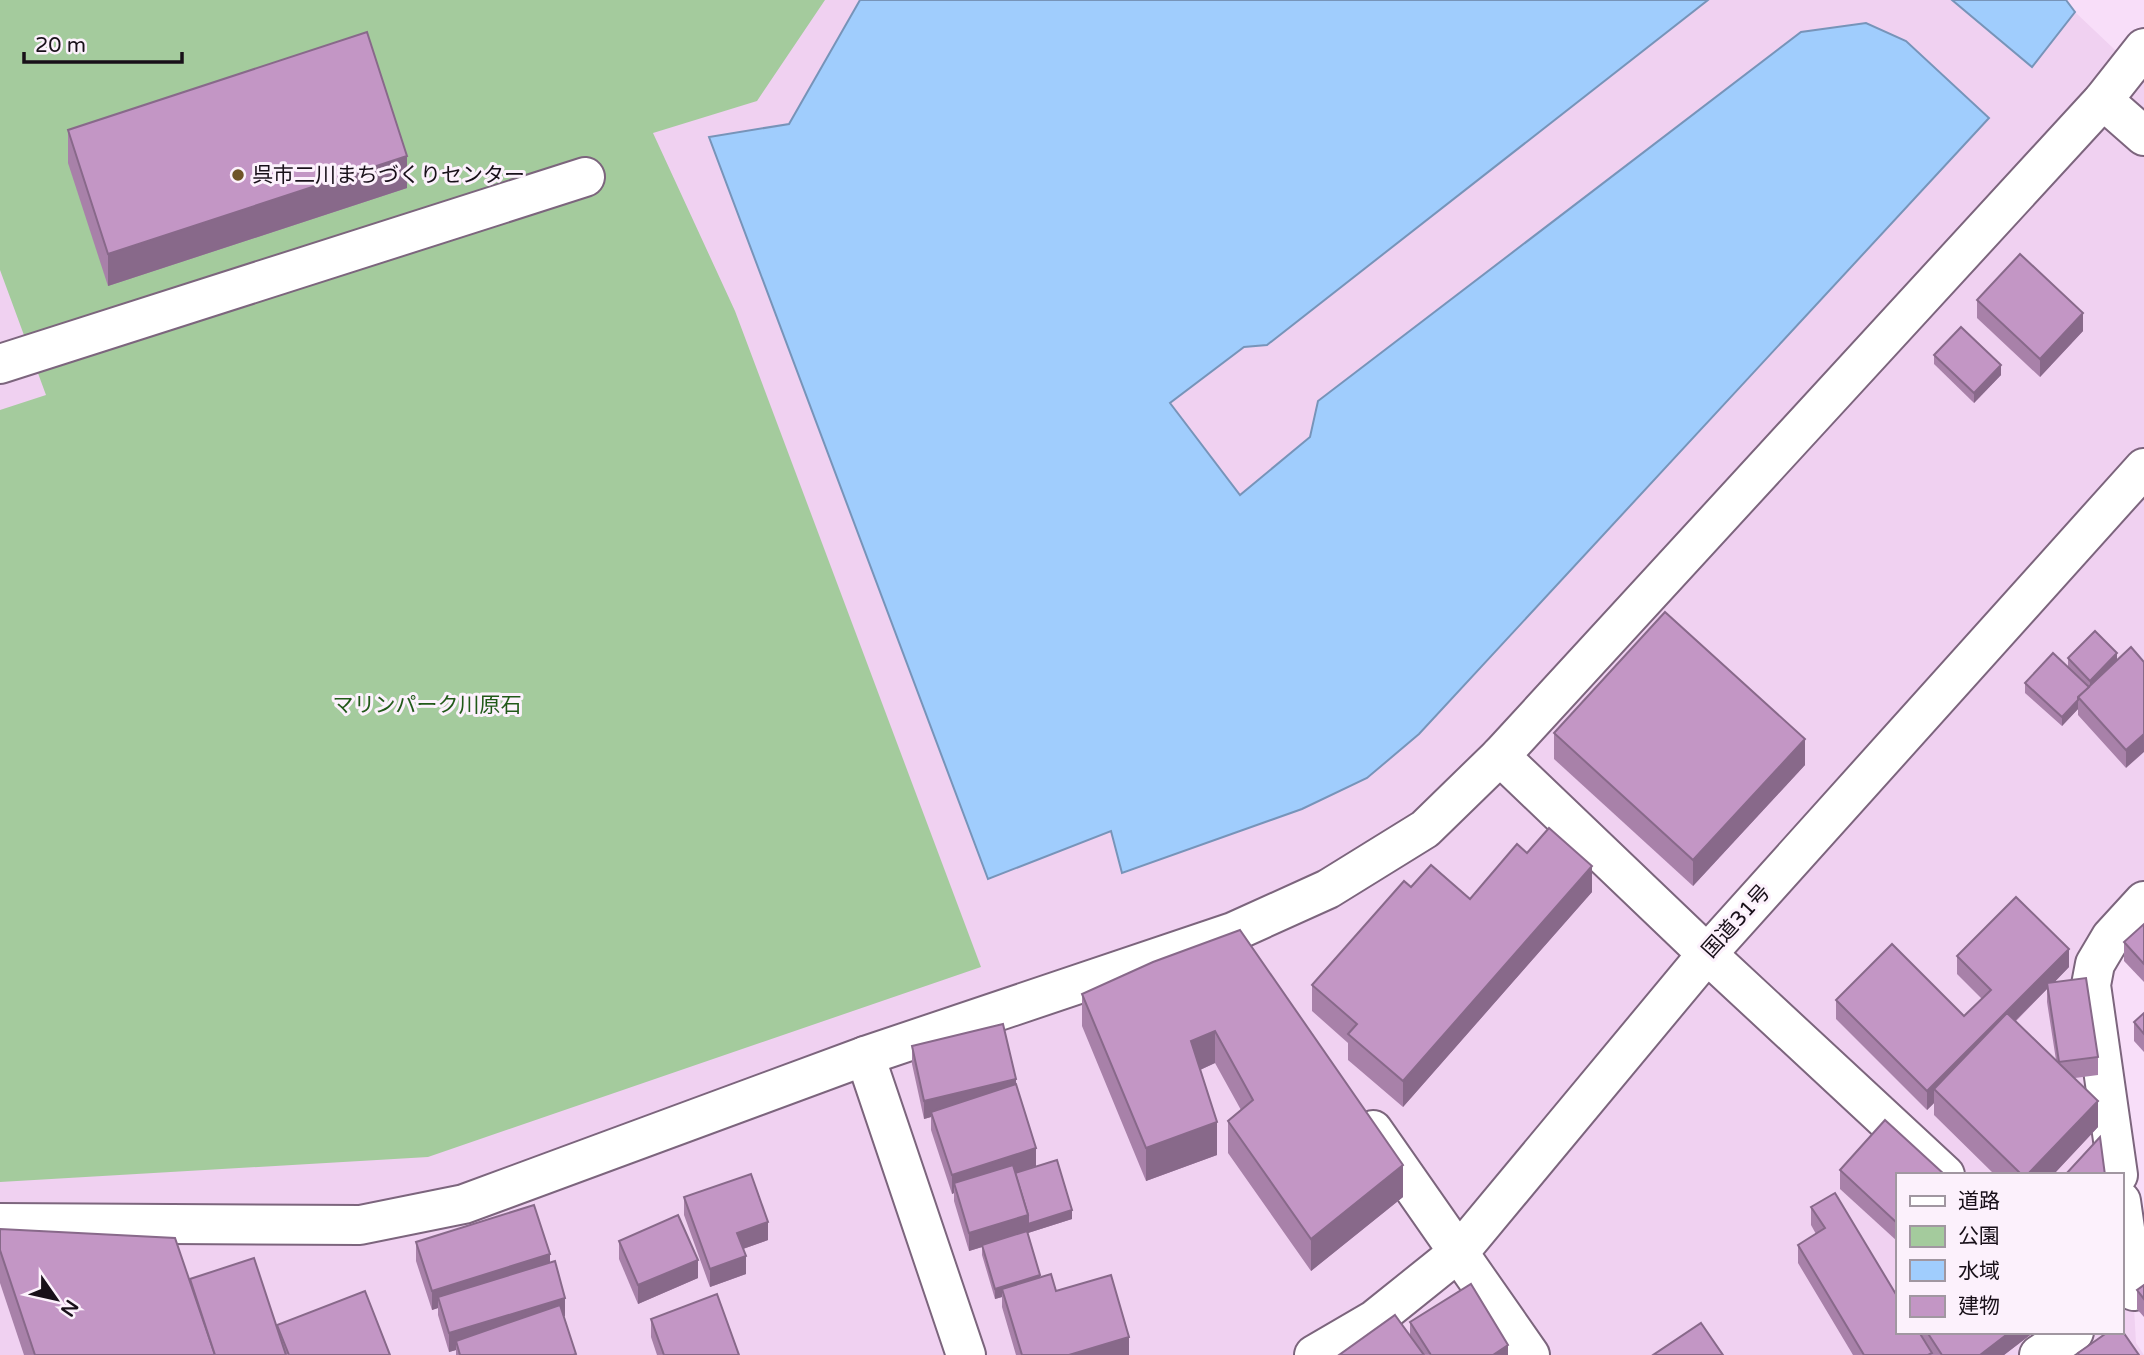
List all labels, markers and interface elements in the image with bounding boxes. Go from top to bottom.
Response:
scale bar [24,21,182,65]
text: 20 m [35,33,86,58]
place label: 呉市二川まちづくりセンター [252,163,525,188]
marker: 呉市二川まちづくりセンター [230,167,246,183]
park label: マリンパーク川原石 [333,693,522,718]
street label: 国道31号 [1697,880,1776,963]
legend [1896,1173,2123,1334]
text: 道路 [1958,1189,2000,1214]
text: 公園 [1958,1224,2000,1249]
text: 水域 [1958,1259,2000,1284]
north arrow [21,1264,91,1334]
text: 建物 [1958,1294,2000,1319]
text: N [56,1295,83,1320]

